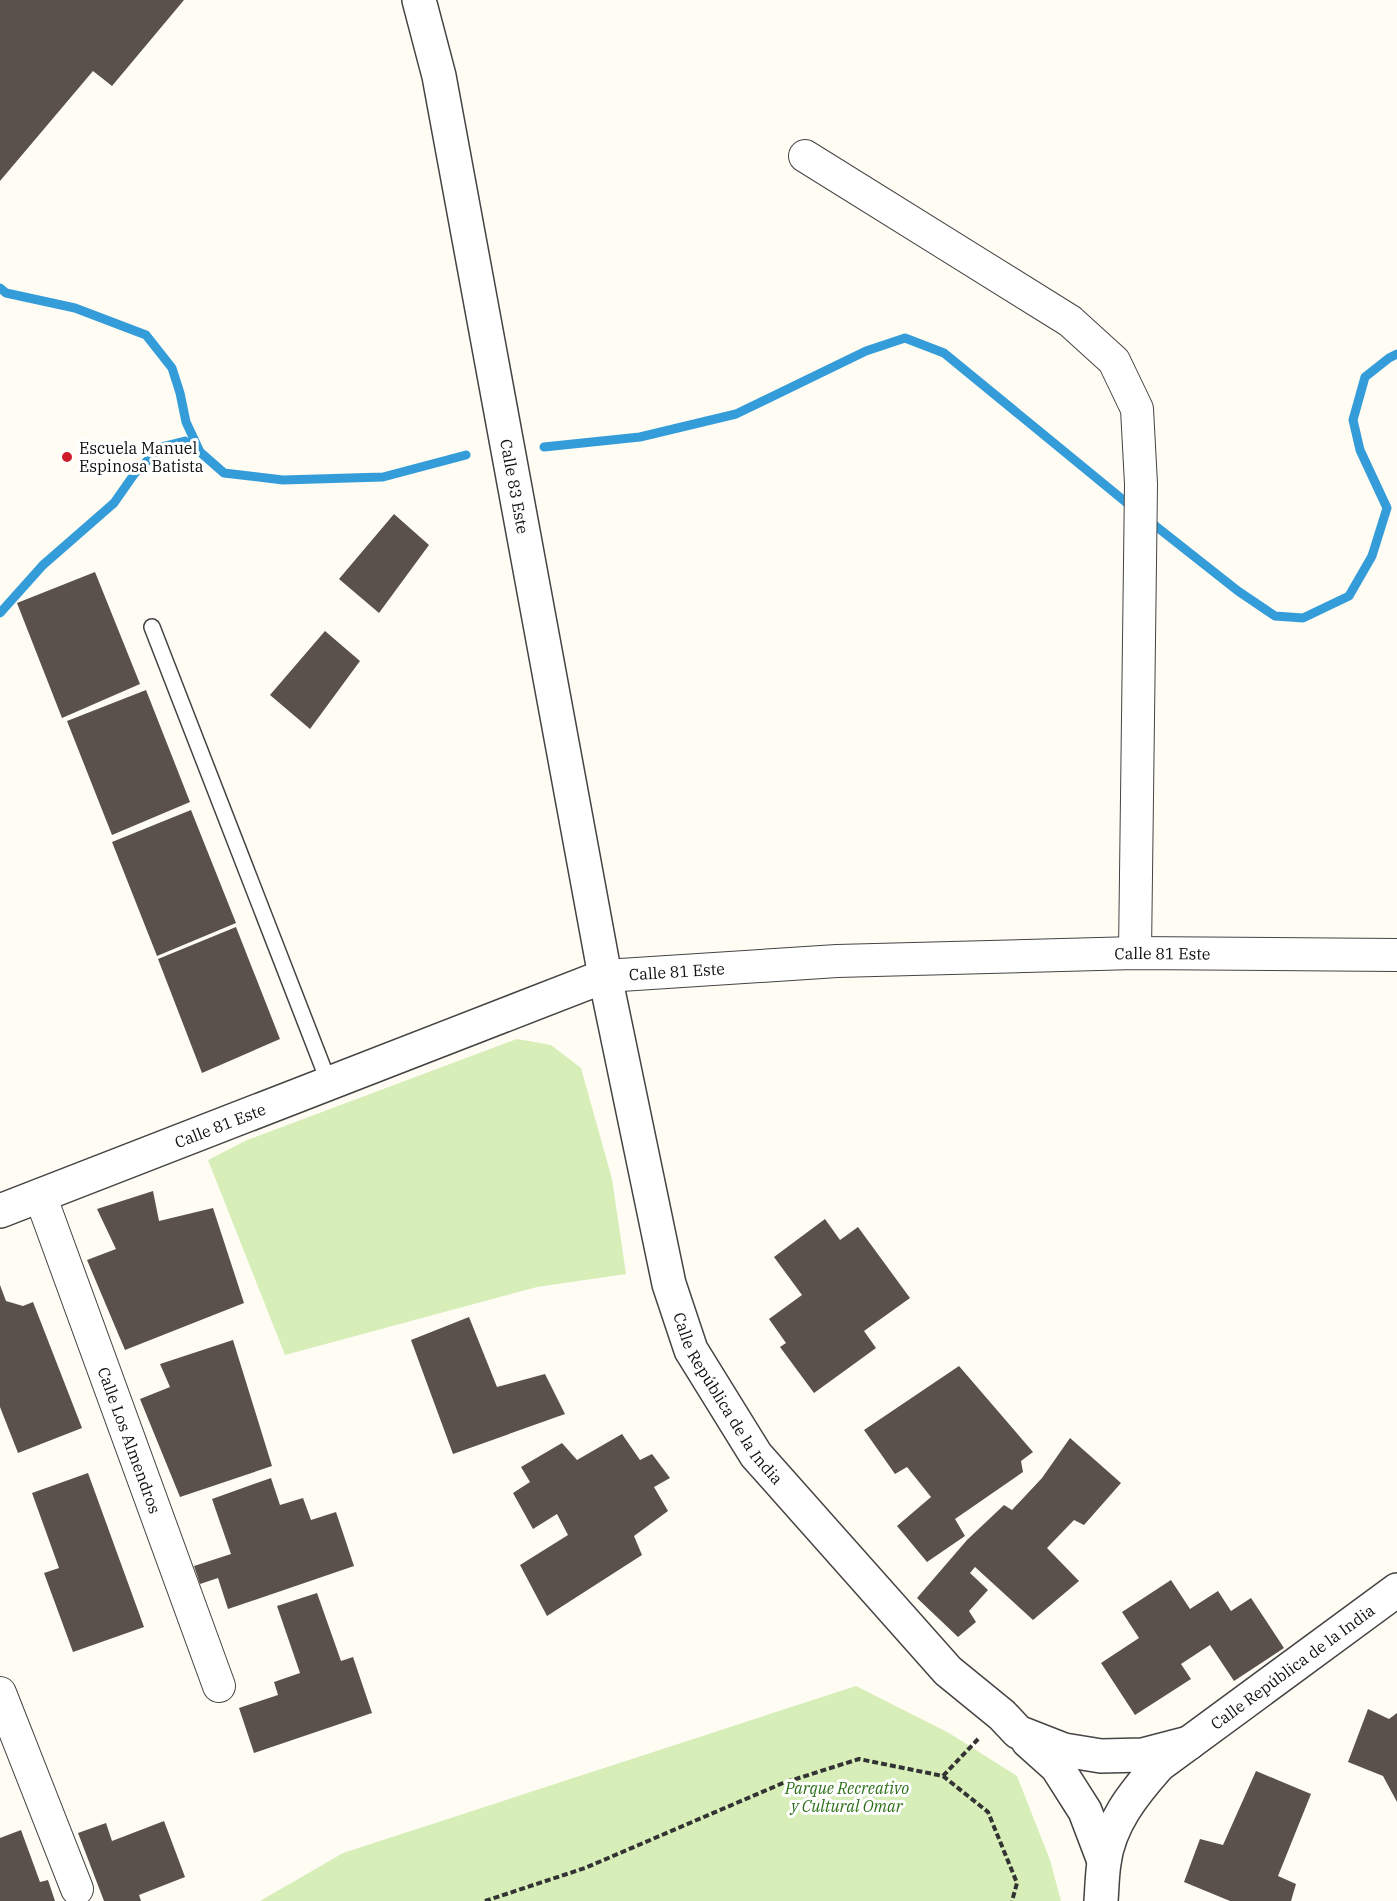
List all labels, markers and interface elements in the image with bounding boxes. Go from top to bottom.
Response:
street label: Calle 83 Este [496,437,533,536]
place label: Escuela Manuel Espinosa Batista [79,438,204,476]
marker: Escuela Manuel Espinosa Batista [60,450,74,464]
street label: Calle 81 Este [1114,943,1211,964]
street label: Calle 81 Este [628,958,725,984]
street label: Calle 81 Este [172,1099,268,1152]
street label: Calle República de la India [669,1310,787,1489]
street label: Calle Los Almendros [94,1364,165,1516]
street label: Calle República de la India [1207,1600,1379,1734]
park label: Parque Recreativo y Cultural Omar [784,1778,909,1816]

